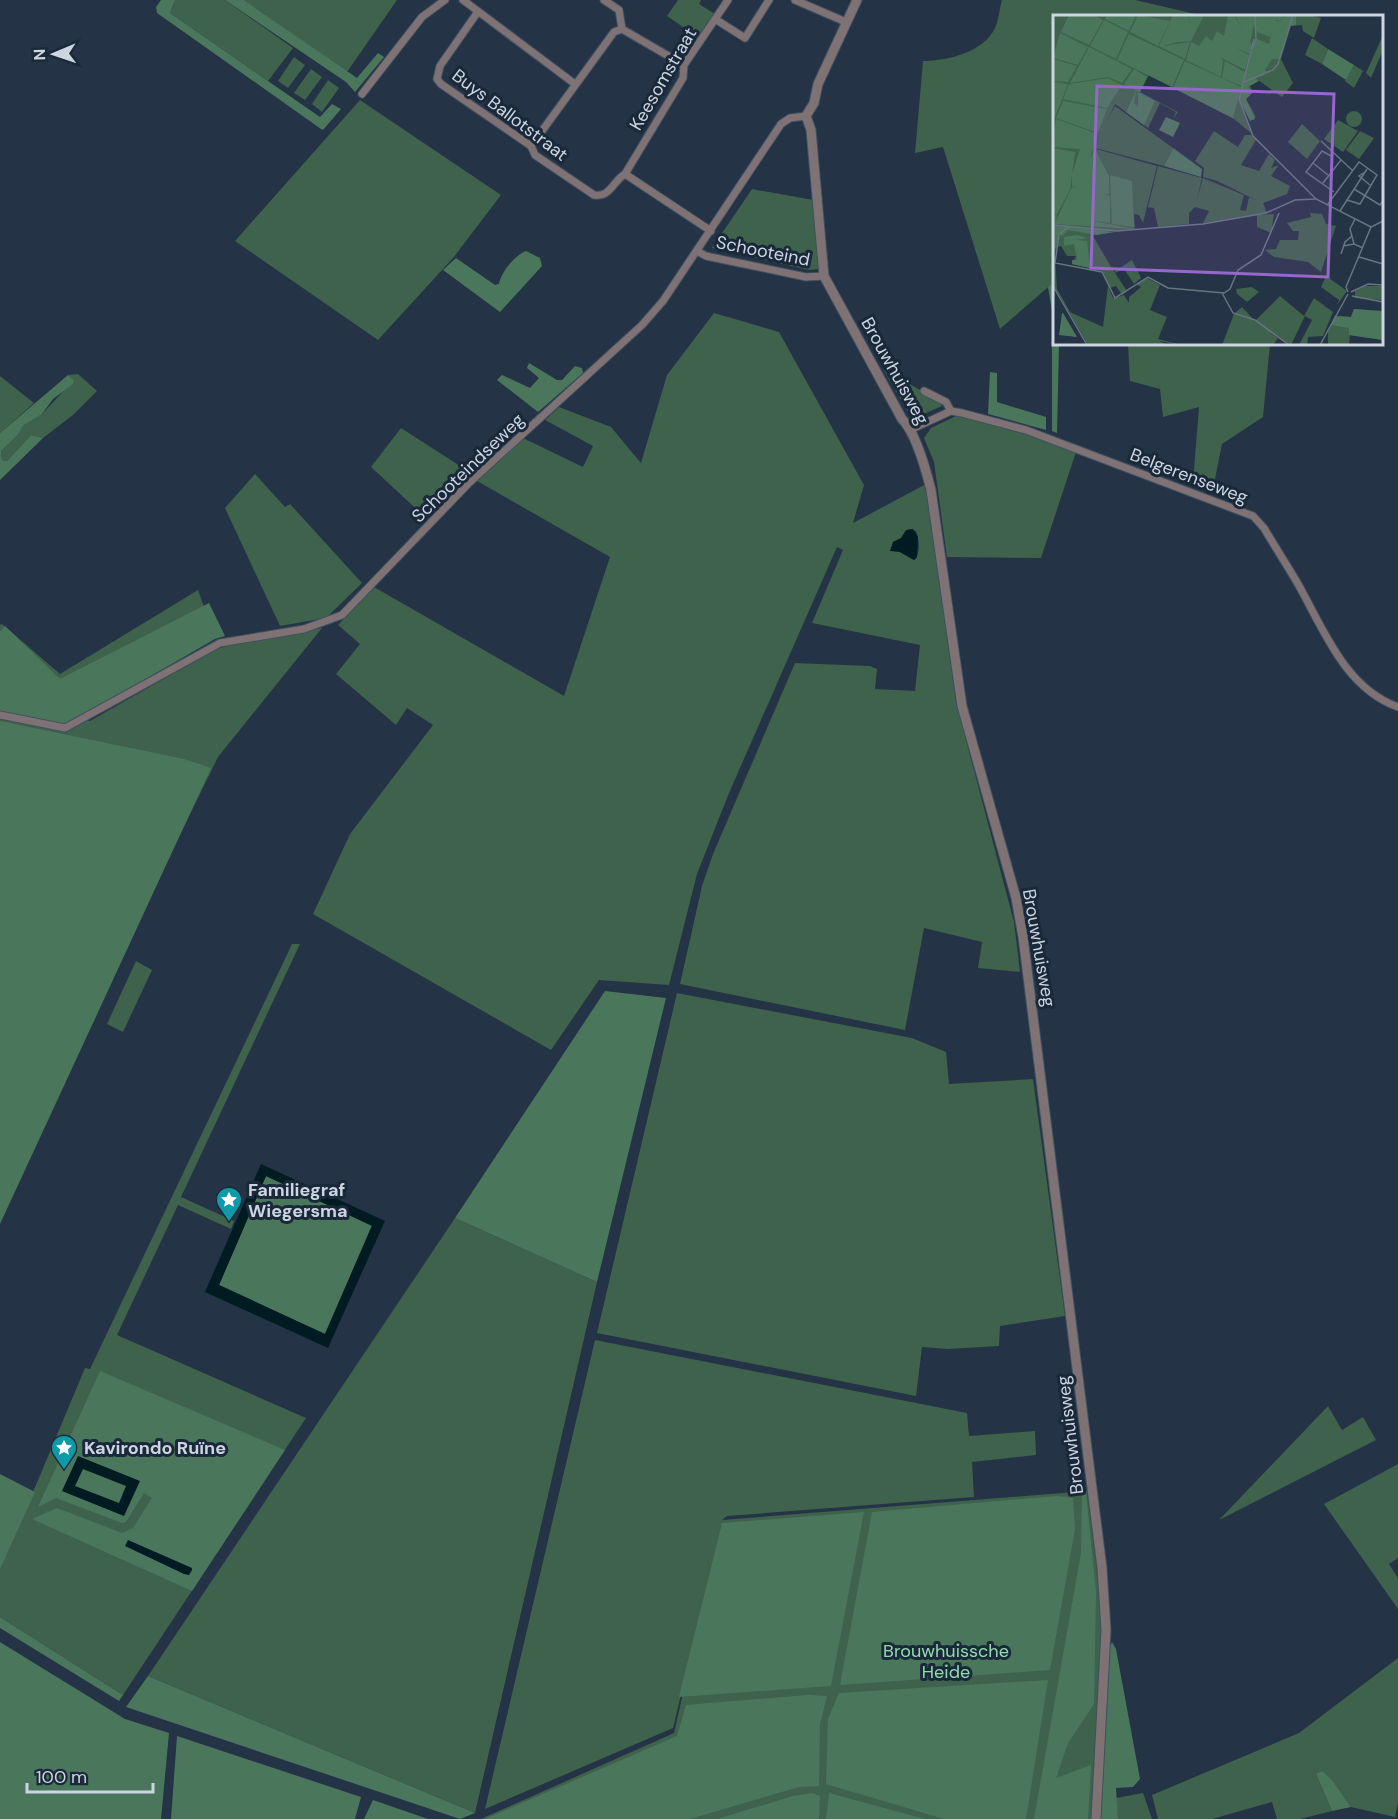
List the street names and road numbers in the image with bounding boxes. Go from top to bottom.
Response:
street label: Keesomstraat [624,23,702,135]
street label: Buys Ballotstraat [447,64,573,166]
street label: Schooteind [714,230,812,272]
street label: Brouwhuisweg [856,313,934,429]
street label: Schooteindseweg [407,408,529,528]
street label: Belgerenseweg [1127,443,1251,509]
street label: Brouwhuisweg [1017,887,1061,1009]
street label: Brouwhuisweg [1051,1374,1089,1496]

